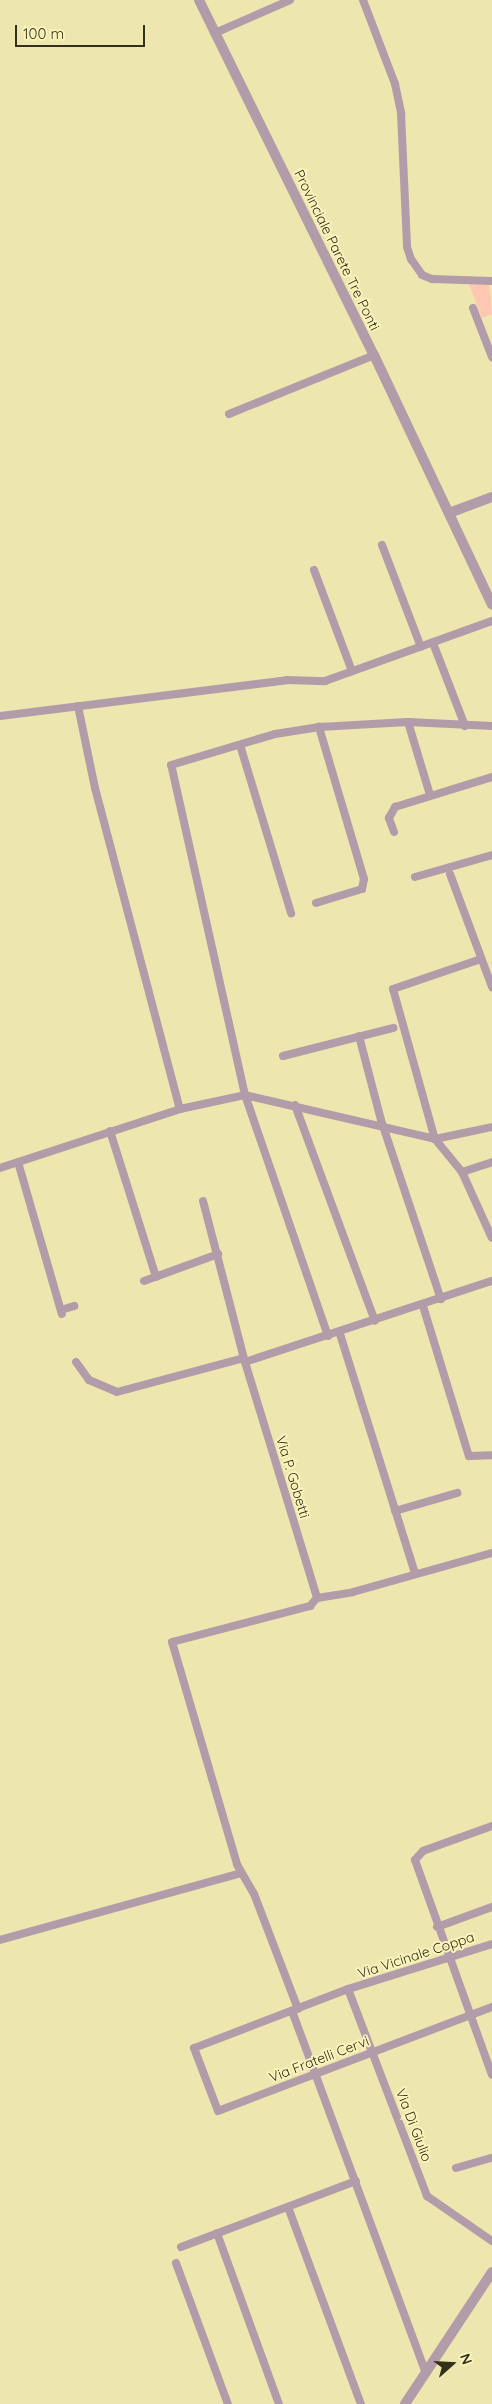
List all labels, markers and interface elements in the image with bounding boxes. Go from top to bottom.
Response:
scale bar [18,15,148,47]
text: 100 m [23,24,64,43]
street label: Provinciale Parete Tre Ponti [291,167,383,333]
street label: Via P. Gobetti [273,1434,313,1520]
street label: Via Vicinale Coppa [356,1928,476,1982]
street label: Via Fratelli Cervi [267,2032,371,2086]
street label: Via Di Giulio [392,2086,436,2164]
north arrow [427,2339,477,2389]
text: N [456,2351,476,2367]

